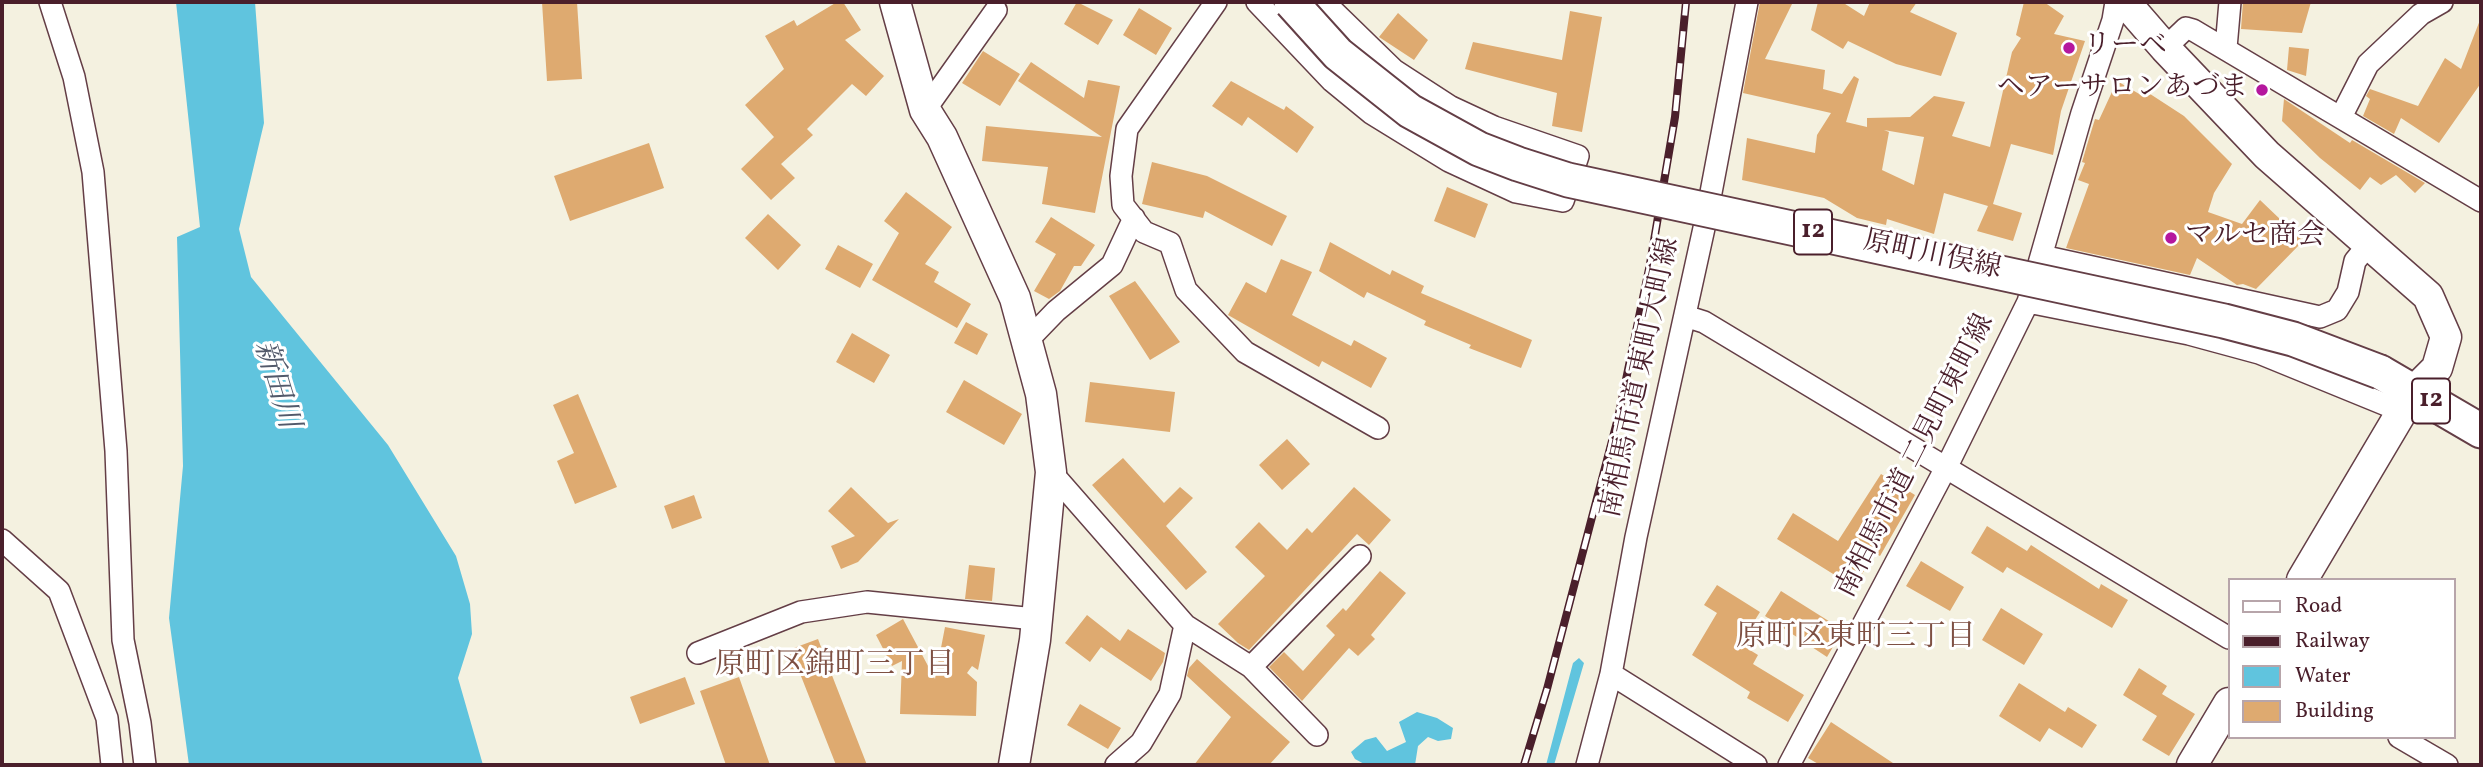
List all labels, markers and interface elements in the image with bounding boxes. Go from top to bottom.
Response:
place label: リーベ [2083,31,2167,65]
marker: リーベ [2061,40,2077,56]
place label: ヘアーサロンあづま [1997,73,2248,107]
marker: ヘアーサロンあづま [2254,82,2270,98]
road number: 12 [1794,210,1832,255]
place label: マルセ商会 [2185,221,2325,255]
street label: 原町川俣線 [1860,226,2004,288]
marker: マルセ商会 [2163,230,2179,246]
street label: 南相馬市道 東町大町線 [1596,235,1688,521]
street label: 南相馬市道 二見町東町線 [1831,310,2003,604]
water label: 新田川 [244,337,304,433]
road number: 12 [2412,378,2450,424]
legend [2228,578,2455,739]
text: Road [2295,592,2342,621]
district label: 原町区東町三丁目 [1736,621,1976,657]
text: Railway [2295,627,2370,656]
district label: 原町区錦町三丁目 [715,649,955,685]
text: Water [2295,662,2351,691]
text: Building [2295,697,2374,726]

